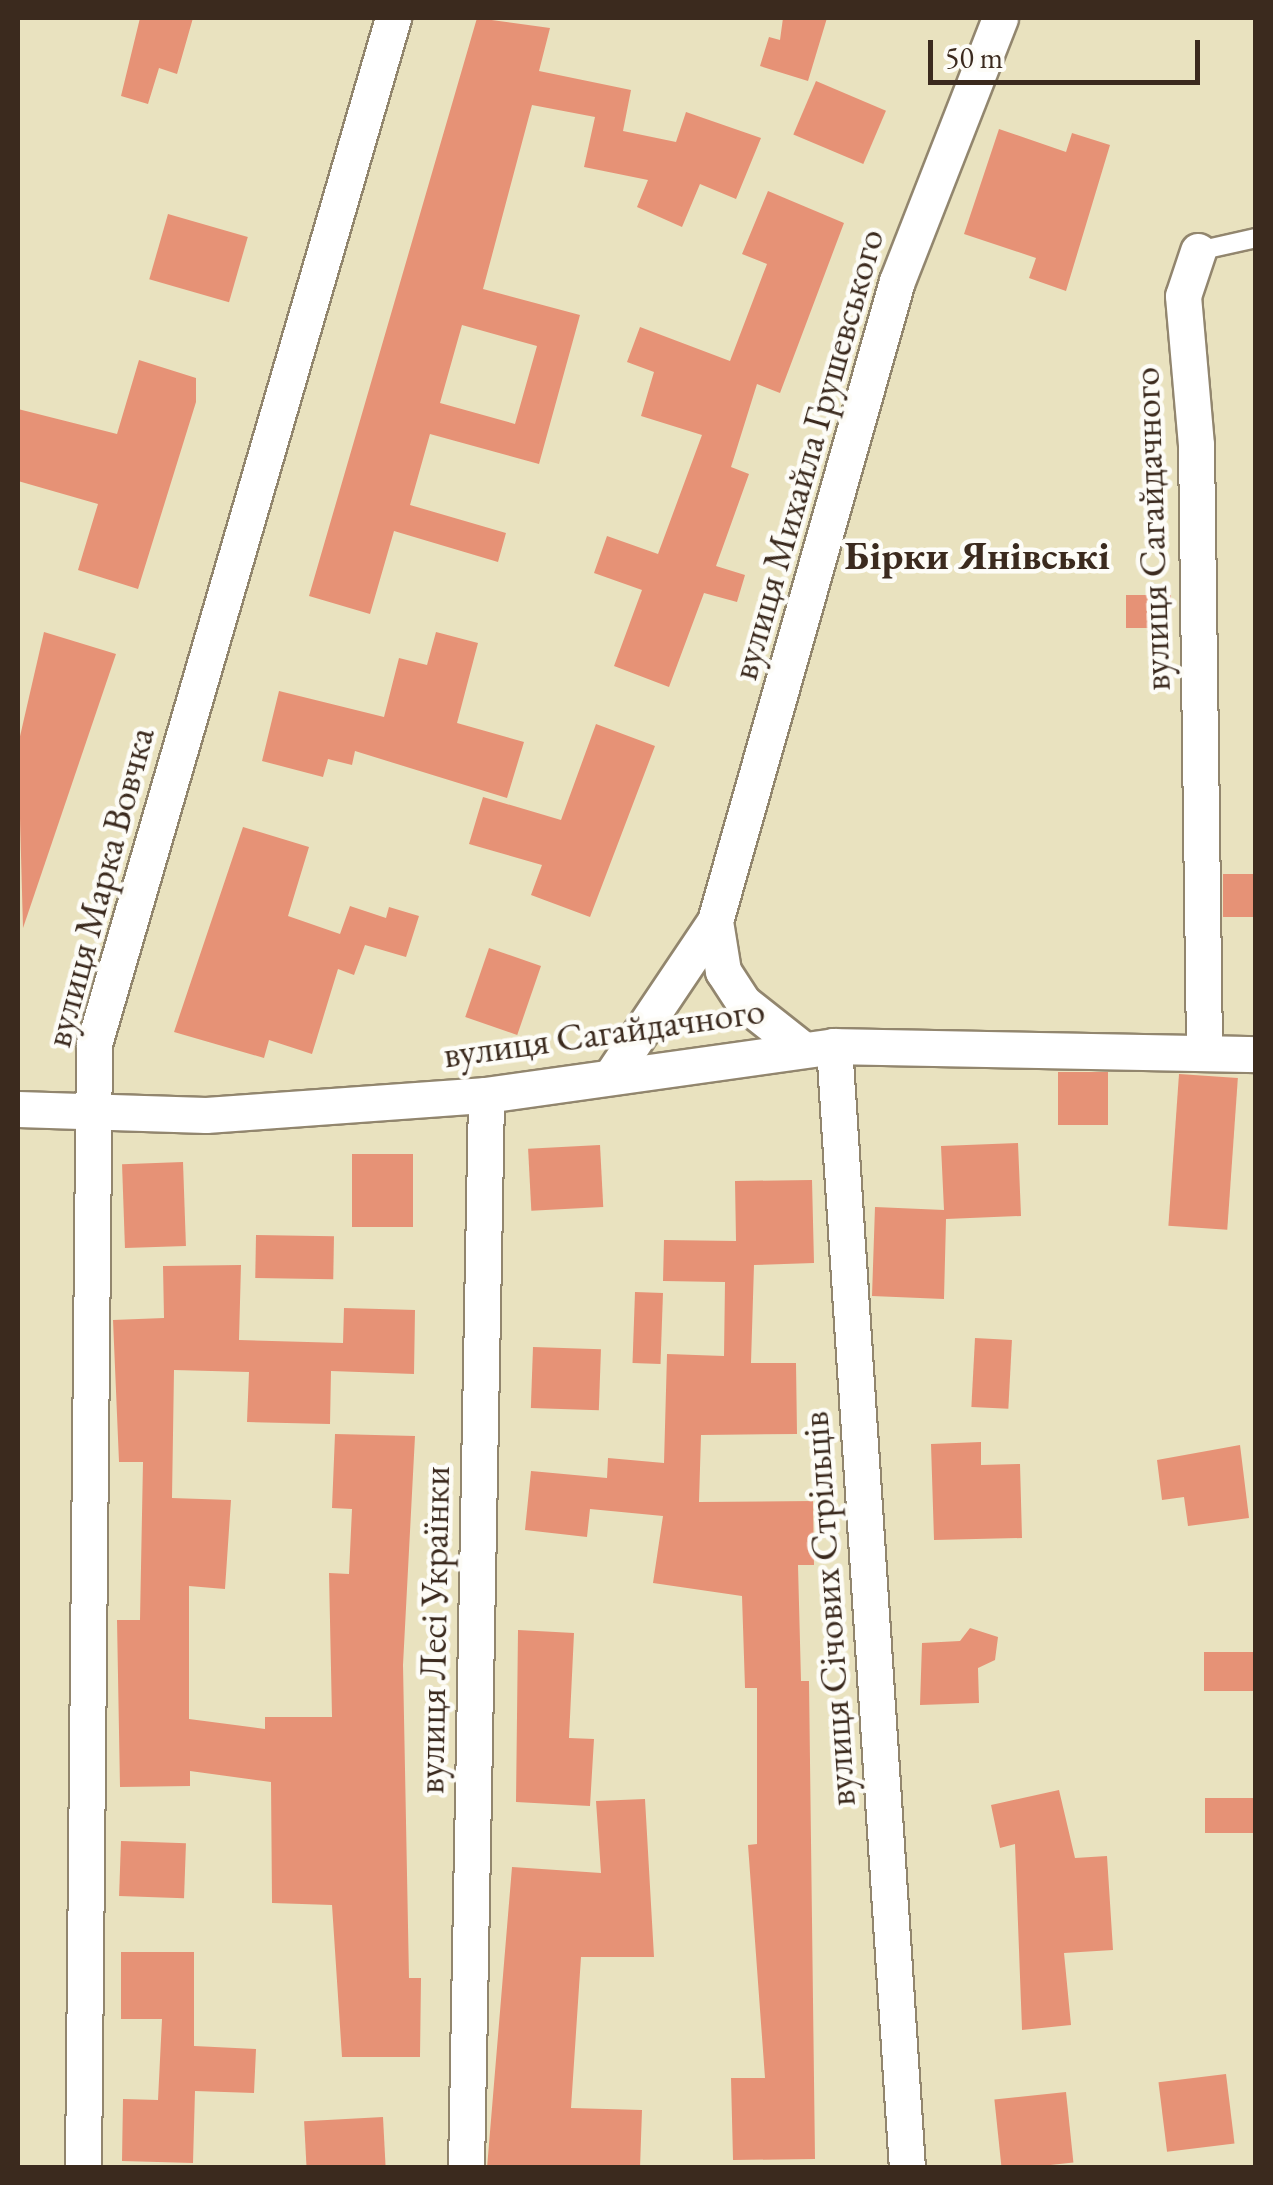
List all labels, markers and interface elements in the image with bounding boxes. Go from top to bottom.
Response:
scale bar [933,20,1206,82]
text: 50 m [945,38,1003,77]
street label: вулиця Михайла Грушевського [721,223,893,685]
street label: вулиця Сагайдачного [1123,366,1179,692]
district label: Бірки Янівські [844,531,1110,579]
street label: вулиця Марка Вовчка [34,722,164,1052]
street label: вулиця Сагайдачного [440,987,768,1077]
street label: вулиця Січових Стрільців [791,1410,865,1808]
street label: вулиця Лесі Українки [407,1466,459,1794]

